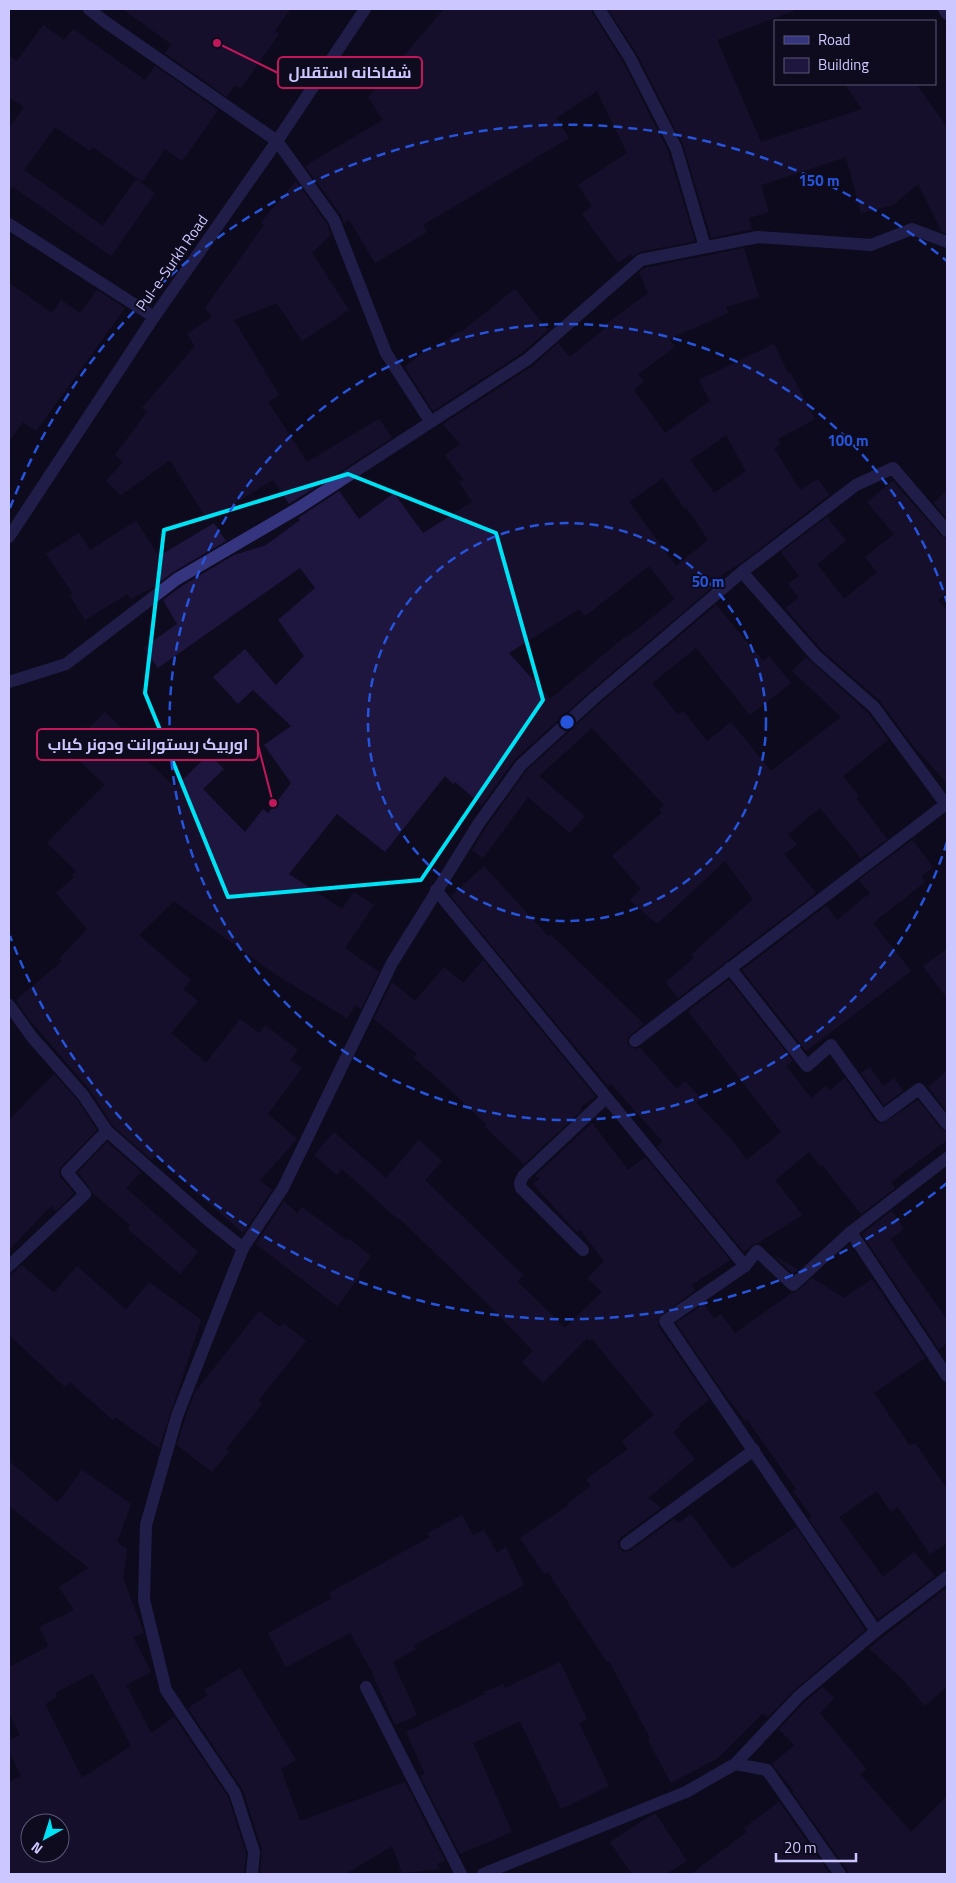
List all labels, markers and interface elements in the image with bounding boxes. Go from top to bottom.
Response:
legend [774,20,936,85]
text: Road [818,28,850,51]
text: Building [818,53,869,76]
callout: شفاخانه استقلال [278,57,422,88]
text: شفاخانه استقلال [288,60,412,84]
text: 150 m [798,169,840,192]
street label: Pul-e-Surkh Road [130,210,213,316]
text: 100 m [827,429,869,452]
text: 50 m [692,570,724,593]
centre of rings [558,713,576,731]
callout: اوربیک ریستورانت ودونر کباب [37,729,258,760]
text: اوربیک ریستورانت ودونر کباب [48,732,248,756]
north arrow [20,1813,70,1863]
scale bar [776,1830,856,1862]
text: 20 m [784,1836,817,1859]
text: N [26,1837,47,1860]

